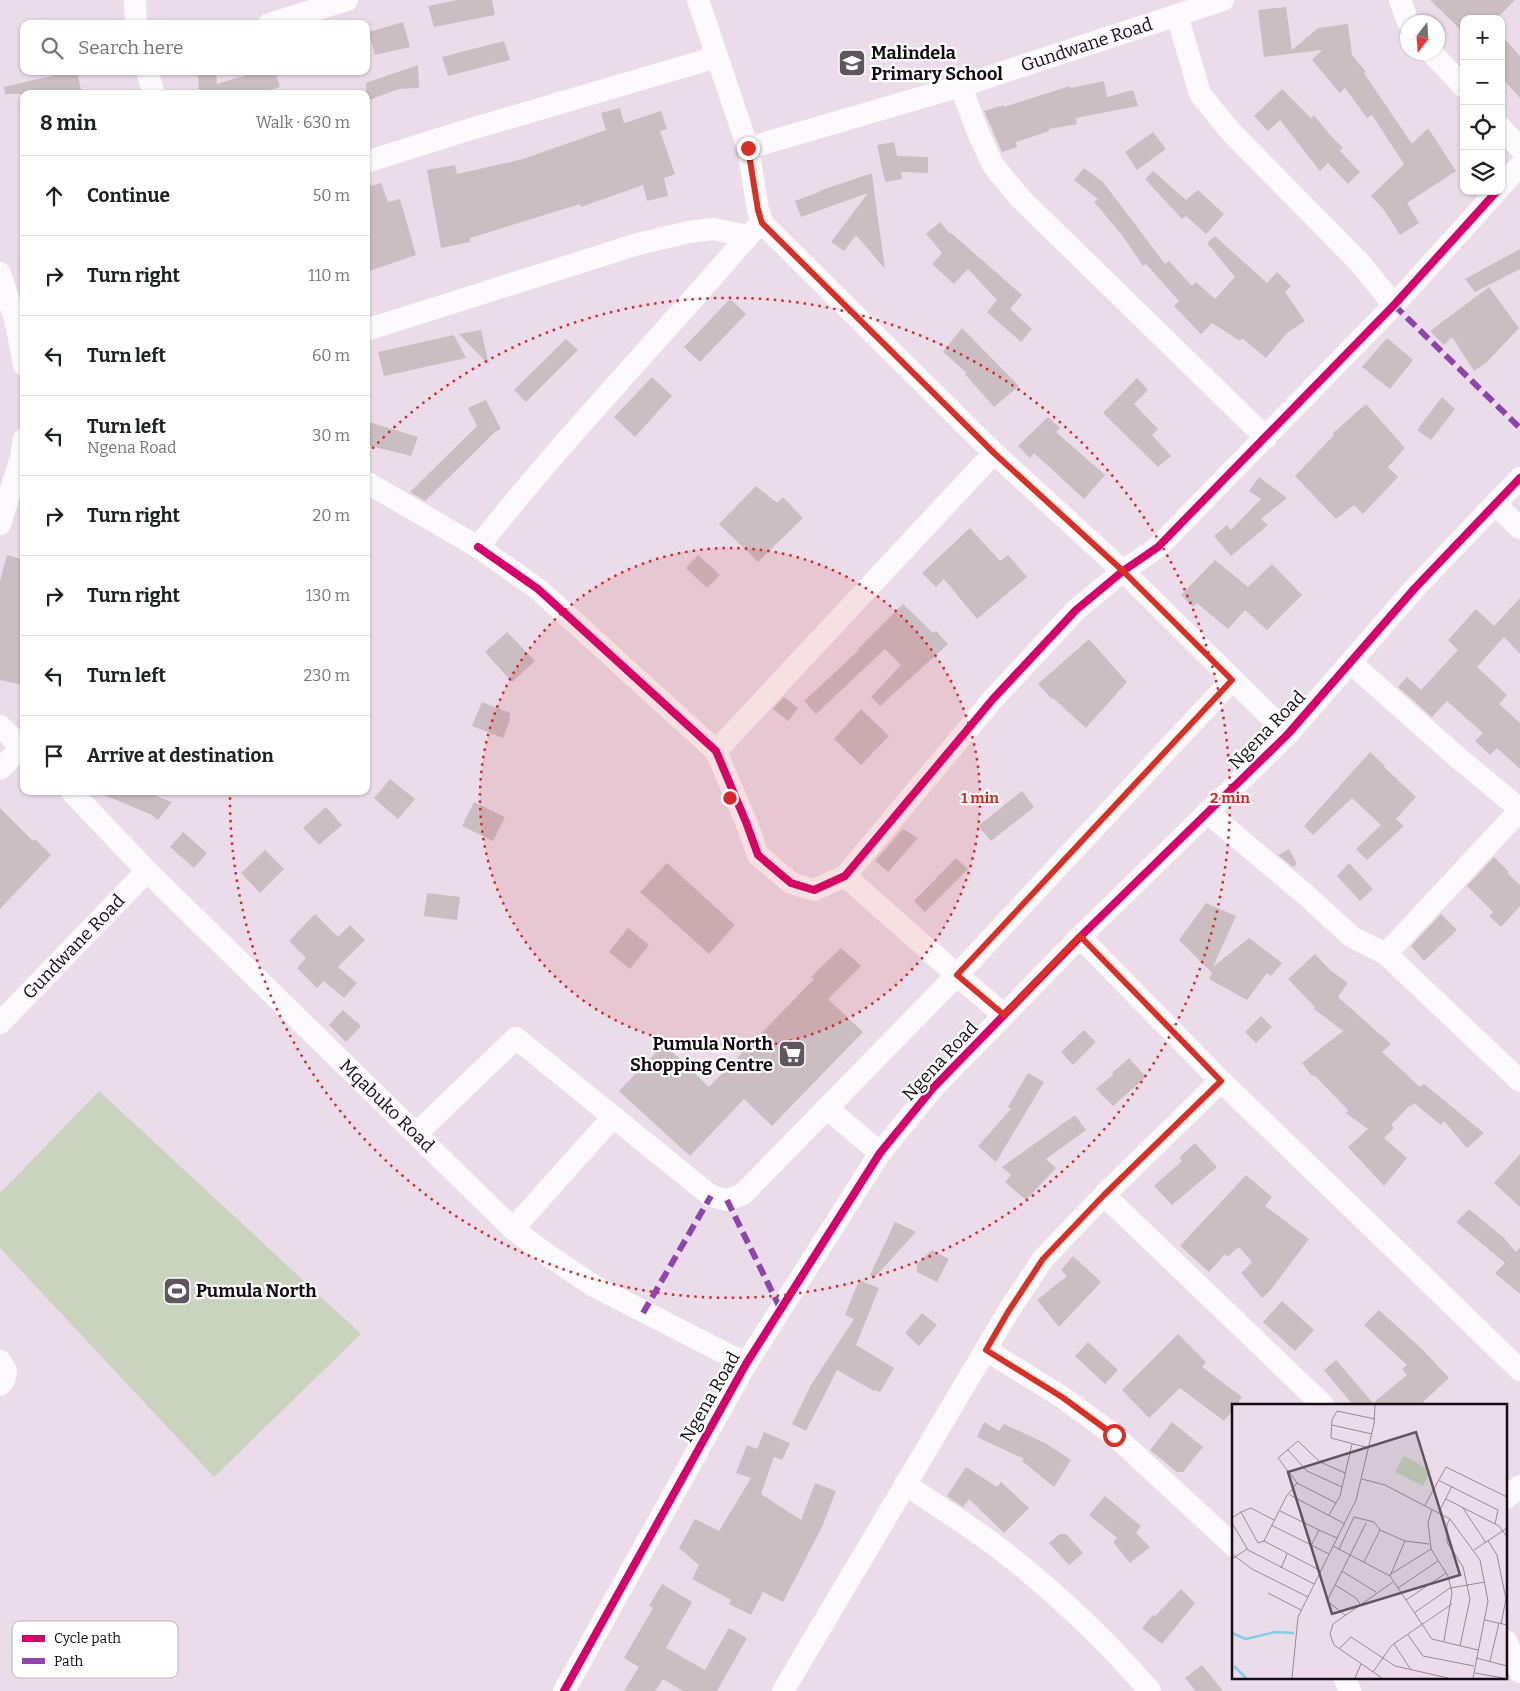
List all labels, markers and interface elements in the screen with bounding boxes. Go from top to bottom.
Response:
street label: Gundwane Road [1018,13,1155,77]
north arrow [1400,15,1445,60]
map controls [1460,15,1505,195]
button: + [1460,15,1505,60]
search box [20,20,370,75]
icon: search [38,34,66,62]
text: Search here [78,36,183,59]
place label: Malindela Primary School [871,42,1003,85]
school or university icon: Malindela Primary School [837,48,867,78]
button: − [1460,60,1505,105]
button: locate [1460,105,1505,150]
text: 8 min [40,110,97,136]
text: Walk · 630 m [256,113,350,132]
route end [737,137,760,160]
button: layers [1460,150,1505,195]
icon: ahead [40,182,68,210]
text: Continue [87,184,170,207]
text: 50 m [313,186,350,205]
icon: right [40,262,68,290]
text: Turn right [87,264,180,287]
text: 110 m [308,266,350,285]
icon: left [40,342,68,370]
text: Turn left [87,344,166,367]
text: 60 m [312,346,350,365]
text: Turn left [87,415,166,438]
icon: left [40,422,68,450]
text: 30 m [312,426,350,445]
text: Ngena Road [87,438,177,457]
icon: right [40,502,68,530]
text: Turn right [87,504,180,527]
text: 20 m [313,506,350,525]
icon: right [40,582,68,610]
text: Turn right [87,584,180,607]
text: 130 m [306,586,350,605]
icon: left [40,662,68,690]
text: Turn left [87,664,166,687]
text: 230 m [303,666,350,685]
street label: Ngena Road [1224,686,1310,774]
icon: arrive [40,742,68,770]
text: Arrive at destination [87,744,274,767]
centre of rings [721,789,739,807]
text: 1 min [961,789,999,807]
text: 2 min [1210,789,1250,807]
street label: Gundwane Road [18,890,129,1004]
street label: Ngena Road [898,1016,983,1105]
place label: Pumula North Shopping Centre [630,1033,774,1076]
supermarket icon: Pumula North Shopping Centre [777,1039,807,1069]
street label: Mqabuko Road [335,1055,439,1157]
sports icon: Pumula North [162,1276,192,1306]
place label: Pumula North [196,1280,317,1302]
street label: Ngena Road [675,1348,745,1446]
inset map [1232,1404,1508,1678]
route start [1103,1424,1126,1447]
legend [12,1621,178,1678]
text: Cycle path [54,1630,121,1647]
text: Path [54,1653,84,1670]

